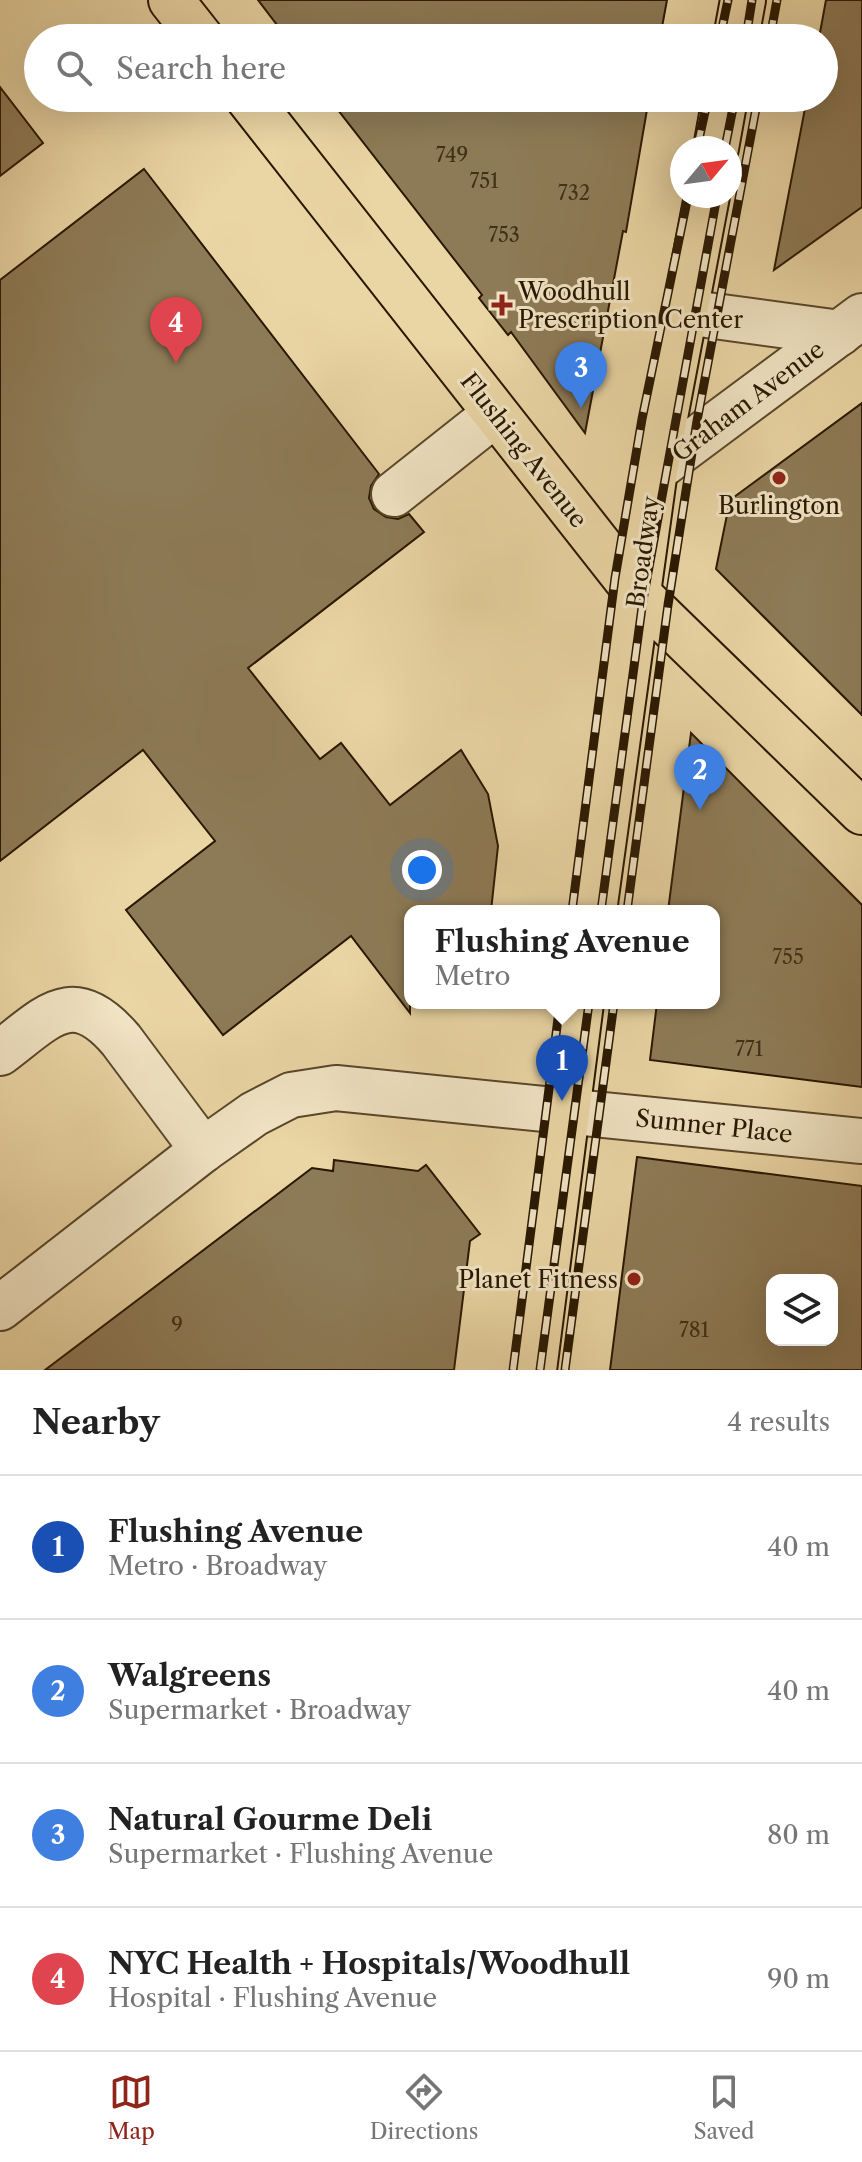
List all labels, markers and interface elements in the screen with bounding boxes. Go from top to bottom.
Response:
search box [24,24,838,112]
icon: search [52,46,96,90]
text: Search here [116,50,286,87]
north arrow [670,136,742,208]
house number: 749 [436,143,468,167]
house number: 751 [469,169,499,193]
house number: 732 [558,181,590,205]
house number: 753 [488,223,520,247]
place label: Woodhull Prescription Center [517,277,743,334]
marker: Woodhull Prescription Center [493,296,511,314]
pin: 4 [150,297,202,363]
street label: Graham Avenue [666,334,830,468]
pin: 3 [555,342,607,408]
street label: Flushing Avenue [454,367,594,533]
marker: Burlington [770,469,788,487]
place label: Burlington [718,491,840,520]
street label: Broadway [621,493,665,610]
pin: 2 [674,744,726,810]
your location [402,850,442,890]
popup [404,905,720,1009]
text: Flushing Avenue [434,923,690,960]
house number: 755 [772,945,804,969]
text: Metro [434,960,510,992]
pin: 1 [536,1035,588,1101]
house number: 771 [735,1037,764,1061]
street label: Sumner Place [634,1103,794,1149]
place label: Planet Fitness [458,1265,618,1294]
marker: Planet Fitness [625,1270,643,1288]
map controls [766,1274,838,1346]
button: layers [766,1274,838,1346]
house number: 9 [171,1313,183,1337]
house number: 781 [679,1318,710,1342]
text: Nearby [32,1401,160,1443]
text: 4 results [727,1406,830,1438]
text: Flushing Avenue [108,1513,363,1550]
text: 1 [52,1531,64,1563]
text: 40 m [767,1531,830,1563]
text: Metro · Broadway [108,1550,327,1582]
text: Walgreens [108,1657,271,1694]
text: 2 [50,1675,66,1707]
text: 40 m [767,1675,830,1707]
text: Supermarket · Broadway [108,1694,411,1726]
text: Natural Gourme Deli [108,1801,432,1838]
text: 3 [51,1819,65,1851]
text: 80 m [767,1819,830,1851]
text: Supermarket · Flushing Avenue [108,1838,493,1870]
text: NYC Health + Hospitals/Woodhull [108,1945,630,1982]
text: 4 [50,1963,66,1995]
text: 90 m [767,1963,830,1995]
text: Hospital · Flushing Avenue [108,1982,437,2014]
tab: Map [107,2070,155,2145]
tab: Directions [370,2070,478,2145]
tab: Saved [693,2070,754,2145]

